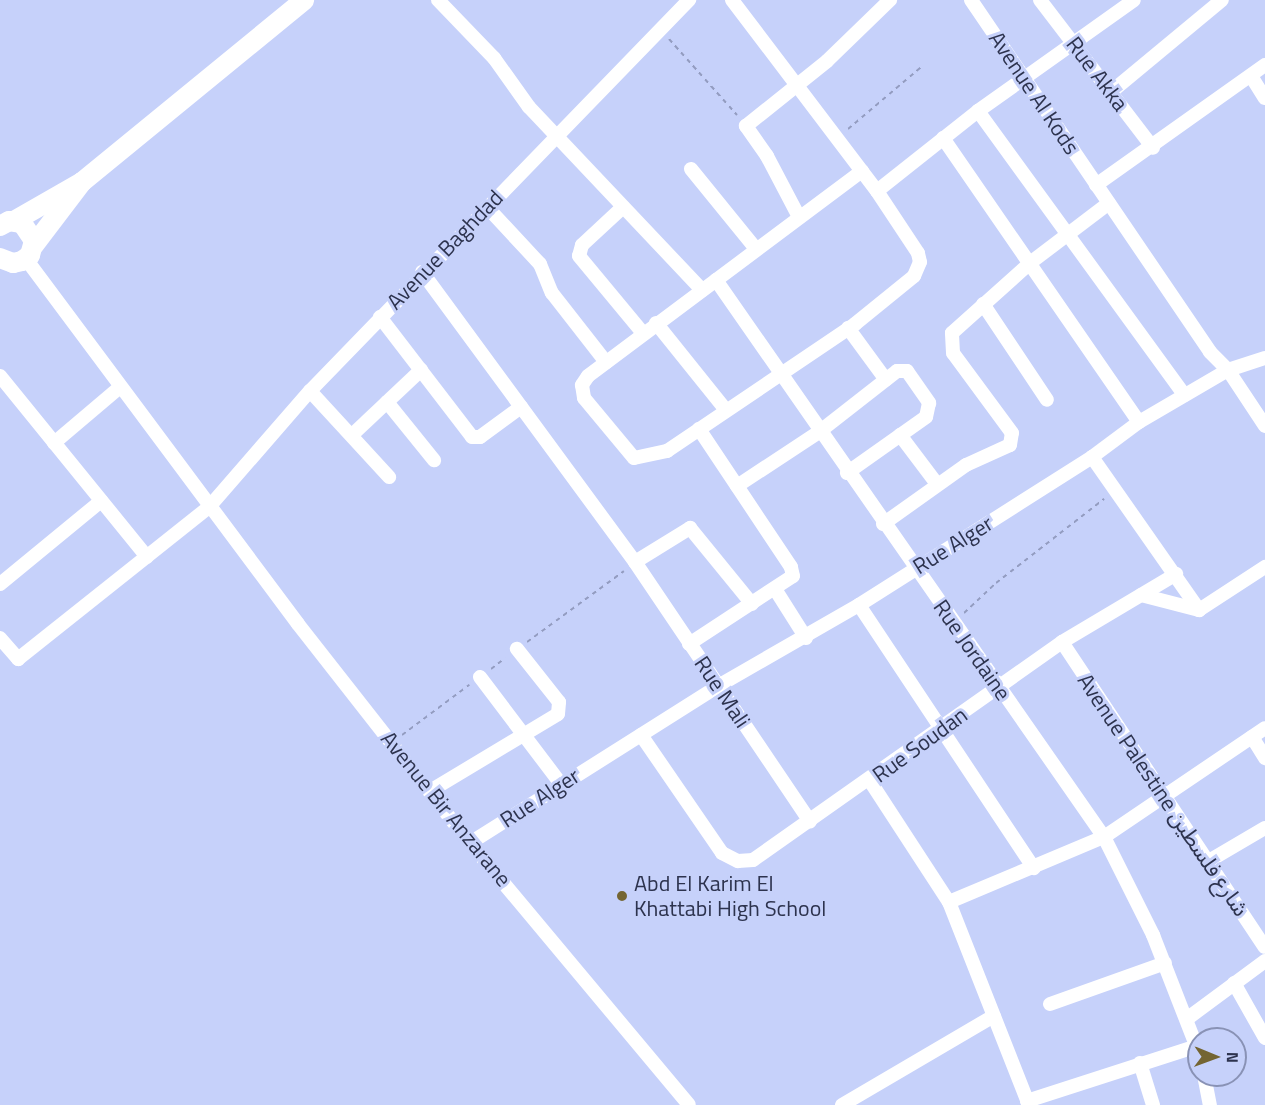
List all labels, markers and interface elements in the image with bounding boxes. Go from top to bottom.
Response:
street label: Avenue Al Kods [983,27,1085,159]
street label: Rue Akka [1061,32,1133,116]
street label: Avenue Baghdad [381,185,509,315]
street label: Rue Alger [908,510,998,580]
street label: Rue Jordaine [928,595,1016,705]
street label: Rue Mali [689,651,755,733]
street label: Avenue Palestine شارع فلسطين [1072,669,1254,921]
street label: Rue Soudan [867,702,973,788]
street label: Avenue Bir Anzarane [375,726,517,892]
street label: Rue Alger [495,763,585,833]
place label: Abd El Karim El Khattabi High School [634,870,826,921]
marker: Abd El Karim El Khattabi High School [615,889,629,903]
north arrow [1187,1027,1247,1087]
text: N [1221,1052,1245,1063]

